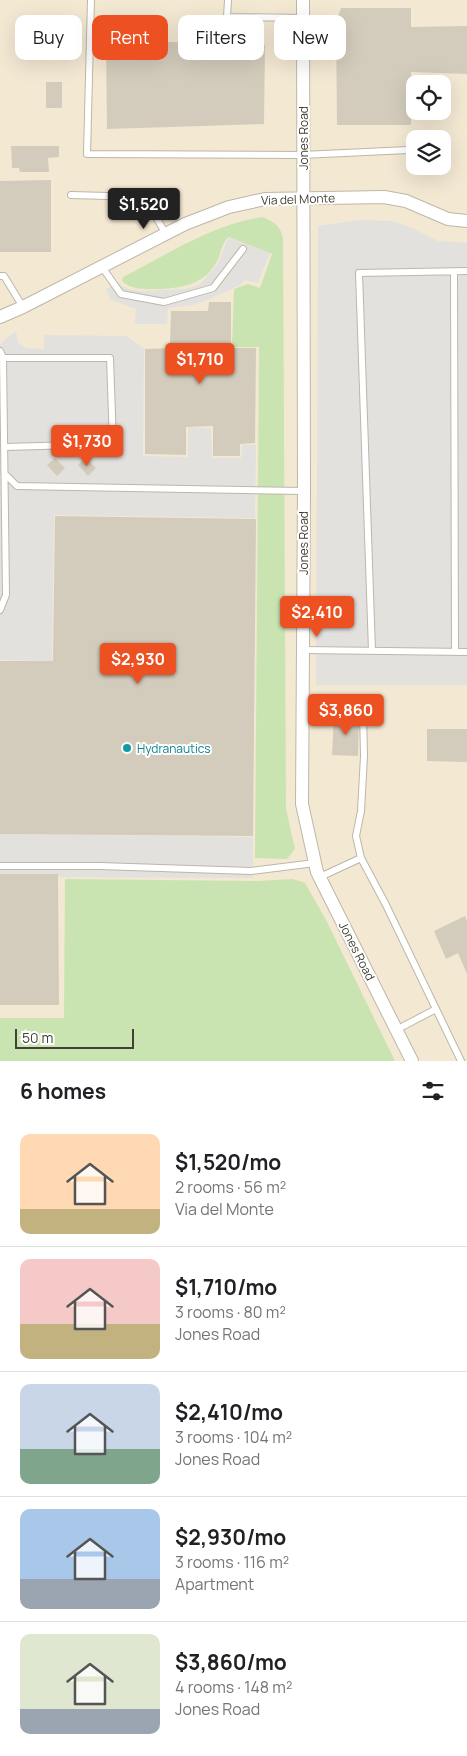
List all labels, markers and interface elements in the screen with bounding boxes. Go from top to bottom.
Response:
chip: Buy [15,15,82,60]
chip: Rent [92,15,168,60]
chip: Filters [178,15,264,60]
chip: New [274,15,346,60]
map controls [406,75,451,175]
button: locate [406,75,451,120]
street label: Jones Road [295,106,312,170]
button: layers [406,130,451,175]
pin: $1,520 [103,188,185,230]
street label: Via del Monte [261,189,335,209]
text: $1,520 [119,193,169,215]
pin: $1,710 [159,342,241,385]
text: $1,710 [176,348,224,370]
pin: $1,730 [46,424,128,467]
text: $1,730 [62,430,112,452]
street label: Jones Road [295,511,312,575]
pin: $2,410 [276,596,358,638]
text: $2,410 [291,601,343,623]
pin: $2,930 [97,642,179,685]
text: $2,930 [111,648,165,670]
pin: $3,860 [305,694,387,736]
text: $3,860 [319,699,373,721]
place label: Hydranautics [137,740,211,757]
marker: Hydranautics [121,742,133,754]
street label: Jones Road [335,919,379,983]
scale bar [15,1026,134,1049]
text: 50 m [22,1028,53,1047]
text: 6 homes [20,1077,106,1105]
icon: filters [419,1077,447,1105]
text: $1,520/mo [175,1148,281,1176]
icon: home [60,1154,120,1214]
text: 2 rooms · 56 m² [175,1176,286,1198]
text: Via del Monte [175,1198,274,1220]
text: $1,710/mo [175,1273,277,1301]
icon: home [60,1279,120,1339]
text: 3 rooms · 80 m² [175,1301,286,1323]
text: Jones Road [175,1323,260,1345]
text: $2,410/mo [175,1398,283,1426]
icon: home [60,1404,120,1464]
text: 3 rooms · 104 m² [175,1426,292,1448]
text: Jones Road [175,1448,260,1470]
text: $2,930/mo [175,1523,286,1551]
icon: home [60,1529,120,1589]
text: 3 rooms · 116 m² [175,1551,289,1573]
text: Apartment [175,1573,254,1595]
text: $3,860/mo [175,1648,287,1676]
icon: home [60,1654,120,1714]
text: 4 rooms · 148 m² [175,1676,292,1698]
text: Jones Road [175,1698,260,1720]

